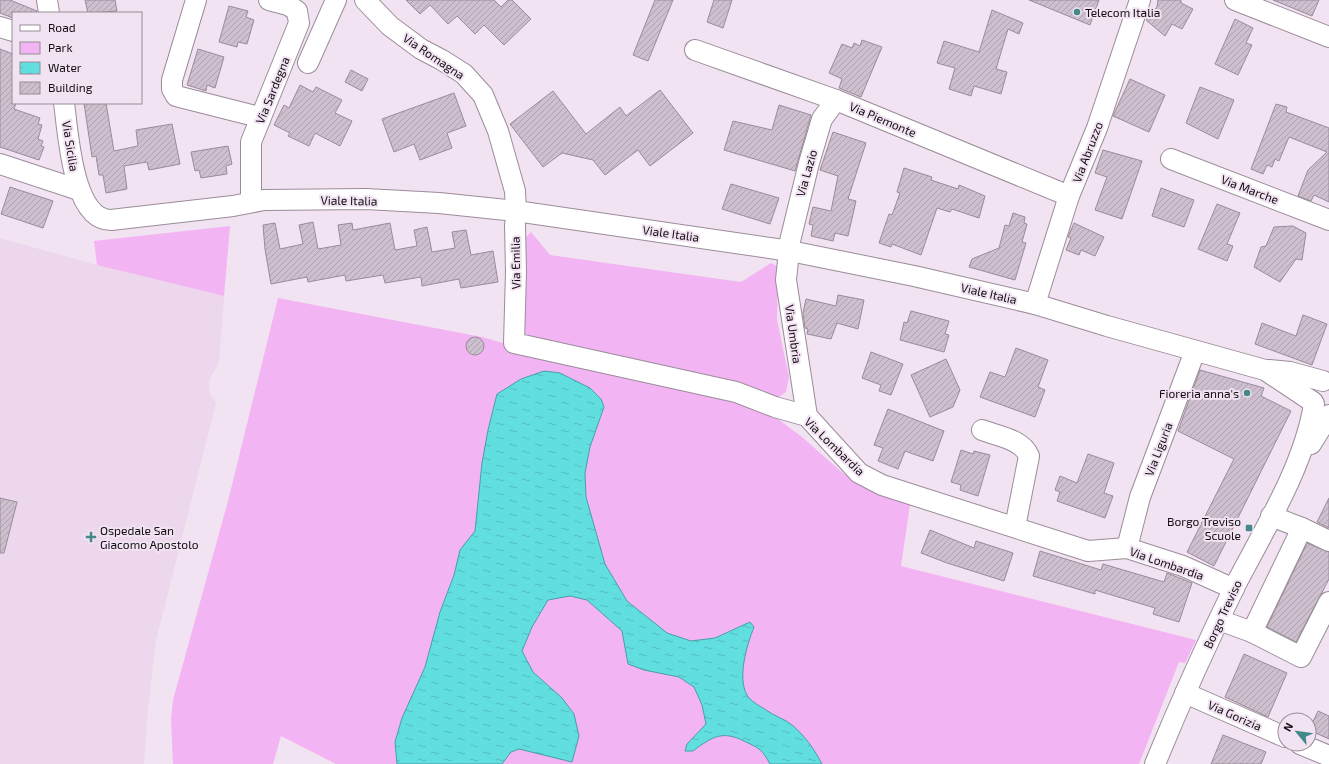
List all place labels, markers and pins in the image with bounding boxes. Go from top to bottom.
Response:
place label: Telecom Italia [1085,5,1160,19]
marker: Telecom Italia [1072,7,1082,17]
place label: Fioreria anna's [1159,386,1239,400]
marker: Fioreria anna's [1242,388,1252,398]
place label: Borgo Treviso Scuole [1167,514,1241,542]
place label: Ospedale San Giacomo Apostolo [100,523,199,551]
marker: Borgo Treviso Scuole [1244,523,1254,533]
marker: Ospedale San Giacomo Apostolo [85,531,97,543]

